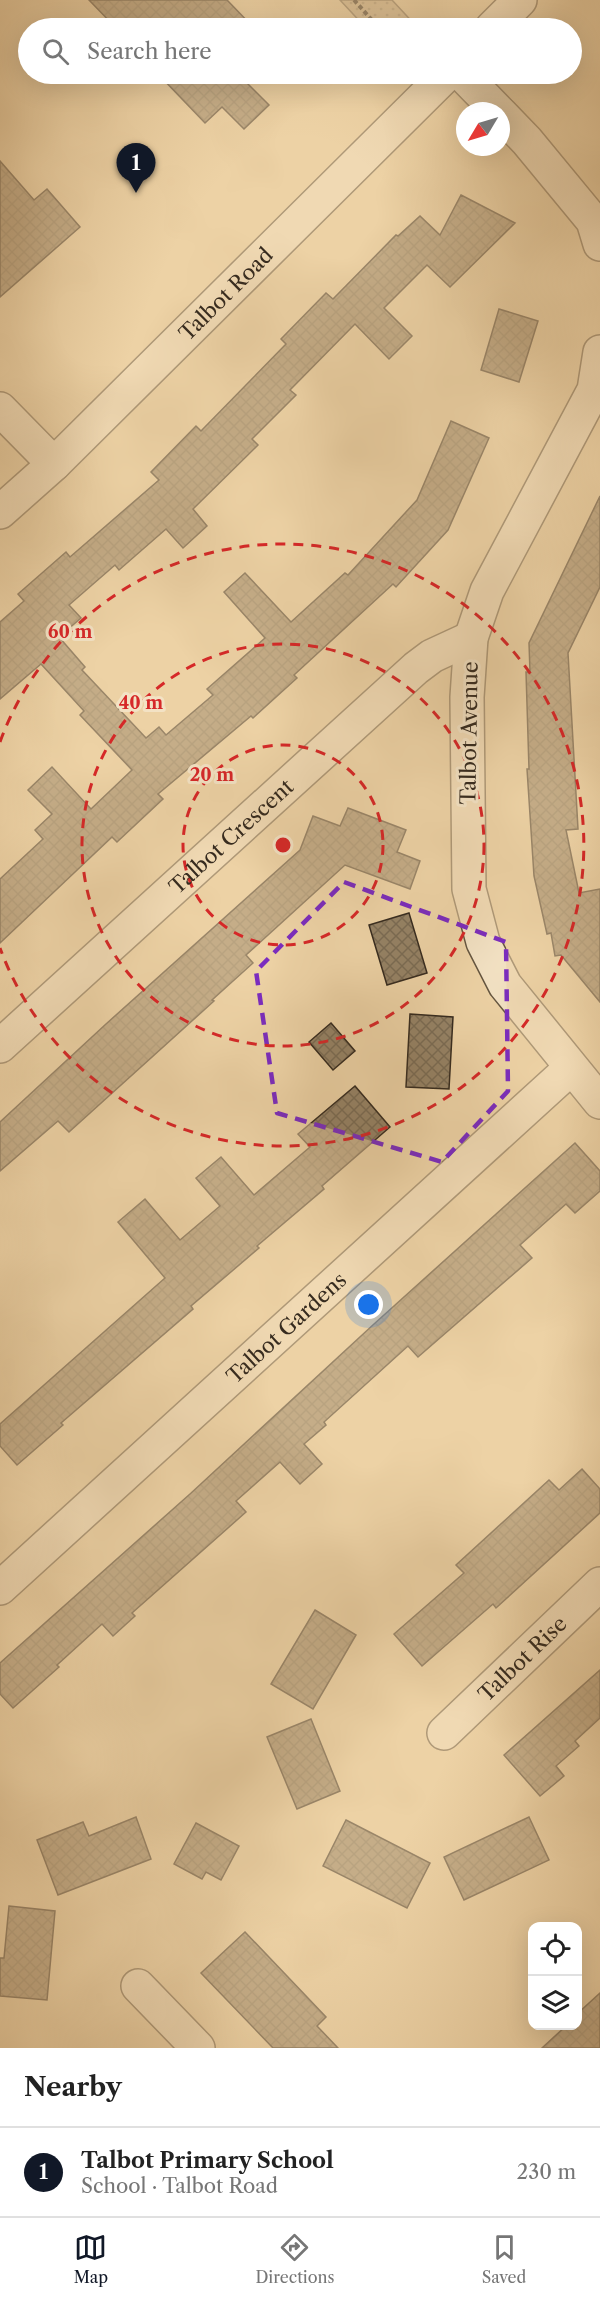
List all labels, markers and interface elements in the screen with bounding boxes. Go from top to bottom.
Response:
search box [18,18,582,84]
icon: search [39,35,72,68]
text: Search here [87,38,212,65]
north arrow [456,102,510,156]
pin: 1 [116,144,156,193]
street label: Talbot Road [174,242,278,345]
text: 60 m [48,621,92,643]
street label: Talbot Avenue [455,661,483,805]
text: 40 m [119,692,163,714]
text: 20 m [190,764,234,786]
street label: Talbot Crescent [164,773,298,899]
centre of rings [273,835,293,855]
street label: Talbot Gardens [221,1267,351,1388]
your location [354,1290,383,1319]
street label: Talbot Rise [473,1611,571,1706]
map controls [528,1922,582,2030]
button: locate [528,1922,582,1976]
button: layers [528,1976,582,2030]
text: Nearby [24,2071,122,2103]
text: Talbot Primary School [81,2147,334,2174]
text: 1 [39,2160,48,2184]
text: 230 m [517,2160,576,2184]
text: School · Talbot Road [81,2174,278,2198]
tab: Map [74,2231,108,2287]
tab: Directions [255,2231,334,2287]
tab: Saved [482,2231,526,2287]

